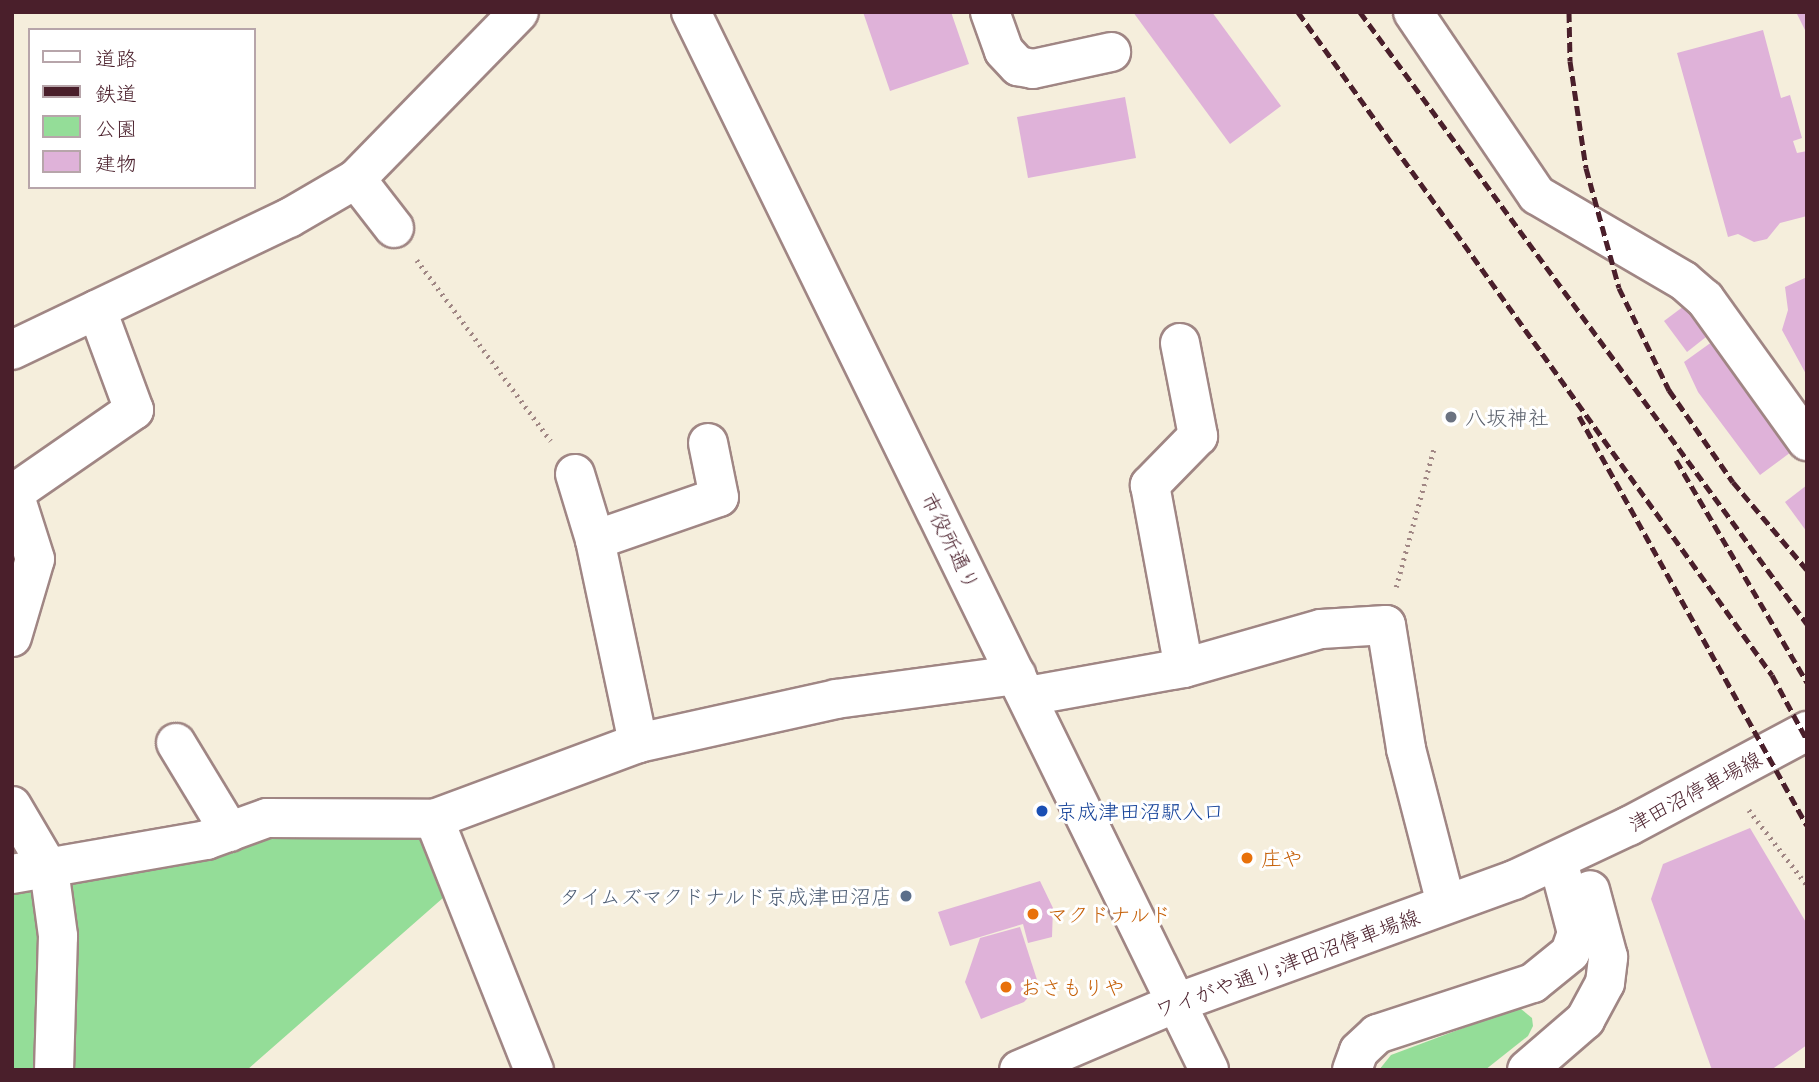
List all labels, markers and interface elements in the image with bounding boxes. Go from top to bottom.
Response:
legend [28,28,256,189]
text: 道路 [95,44,137,71]
text: 鉄道 [95,79,137,106]
text: 公園 [95,114,137,141]
text: 建物 [95,149,137,176]
place label: 八坂神社 [1465,404,1549,430]
marker: 八坂神社 [1443,409,1459,425]
street label: 市役所通り [917,488,985,594]
street label: 津田沼停車場線 [1624,745,1766,837]
place label: 京成津田沼駅入口 [1056,798,1224,824]
marker: 京成津田沼駅入口 [1034,803,1050,819]
place label: 庄や [1261,845,1303,871]
marker: 庄や [1239,850,1255,866]
place label: タイムズマクドナルド京成津田沼店 [556,883,892,909]
marker: タイムズマクドナルド京成津田沼店 [898,888,914,904]
place label: マクドナルド [1047,901,1173,927]
street label: ワイがや通り;津田沼停車場線 [1151,903,1423,1023]
marker: マクドナルド [1025,906,1041,922]
place label: おさもりや [1020,974,1125,1000]
marker: おさもりや [998,979,1014,995]

